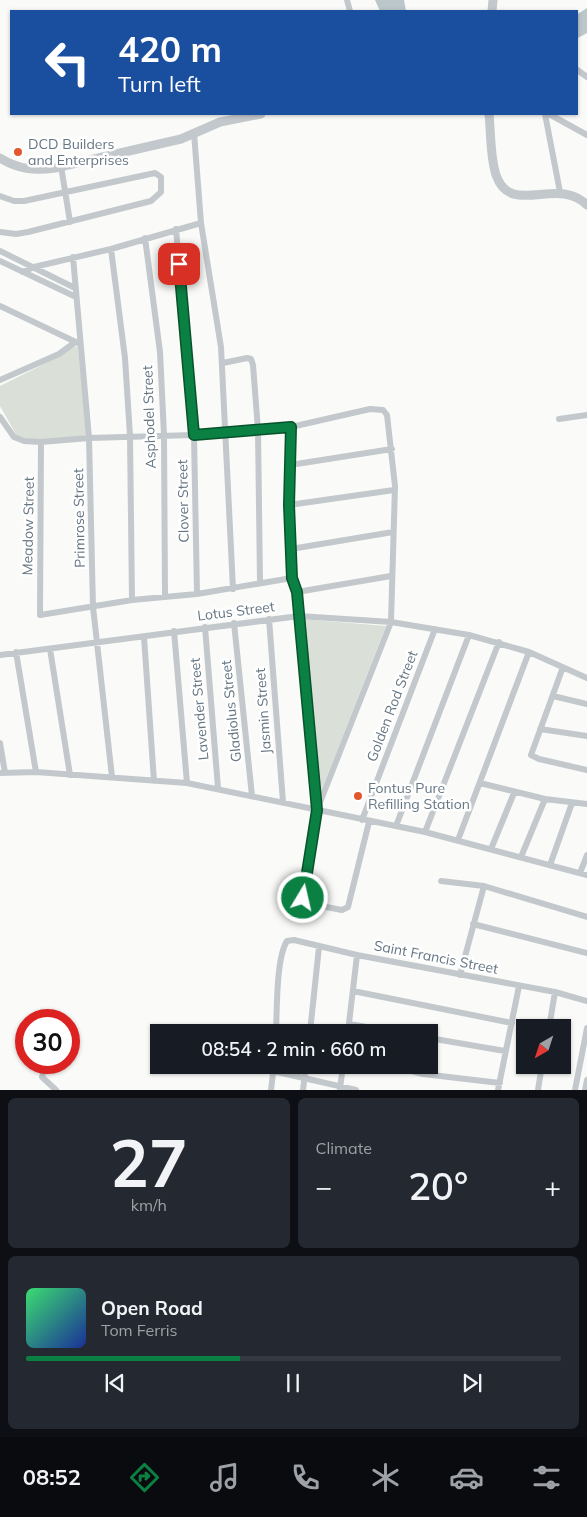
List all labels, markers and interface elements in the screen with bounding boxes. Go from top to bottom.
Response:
text: 420 m [118,27,222,71]
icon: left [35,30,100,95]
text: Turn left [118,70,201,98]
place label: DCD Builders and Enterprises [28,135,129,169]
marker: DCD Builders and Enterprises [12,146,24,158]
pin [158,243,200,285]
icon: arrive [165,250,193,278]
street label: Asphodel Street [138,365,160,469]
street label: Clover Street [173,459,193,543]
street label: Primrose Street [69,468,89,568]
street label: Meadow Street [18,476,38,576]
street label: Lotus Street [196,597,276,625]
street label: Golden Rod Street [363,648,422,764]
street label: Lavender Street [186,657,212,761]
street label: Gladiolus Street [217,659,245,763]
street label: Jasmin Street [251,667,275,755]
place label: Fontus Pure Refilling Station [368,779,470,813]
marker: Fontus Pure Refilling Station [352,790,364,802]
position arrow [276,871,328,923]
street label: Saint Francis Street [372,936,500,978]
speed limit sign: 30 [15,1009,80,1074]
north arrow [516,1019,571,1074]
map controls [516,1019,571,1074]
text: 08:54 · 2 min · 660 m [201,1037,387,1061]
text: 27 [110,1122,188,1203]
text: Climate [316,1138,372,1158]
text: 20° [408,1162,468,1210]
text: − [316,1169,332,1204]
text: + [544,1169,561,1204]
text: km/h [131,1195,167,1215]
text: Open Road [101,1296,203,1320]
text: Tom Ferris [101,1320,178,1340]
icon: previous [101,1369,129,1397]
icon: pause [279,1369,307,1397]
icon: next [458,1369,486,1397]
icon: directions [127,1460,162,1495]
icon: music [207,1460,242,1495]
icon: phone [288,1460,323,1495]
icon: climate [368,1460,403,1495]
icon: car [449,1460,484,1495]
icon: filters [529,1460,564,1495]
text: 08:52 [23,1463,81,1491]

